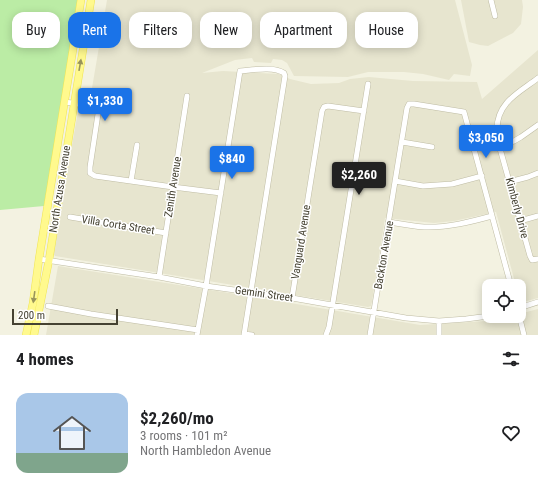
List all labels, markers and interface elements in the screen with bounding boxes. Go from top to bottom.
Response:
chip: Buy [12,12,60,48]
chip: Rent [68,12,121,48]
chip: Filters [129,12,192,48]
chip: New [200,12,252,48]
chip: Apartment [260,12,347,48]
chip: House [355,12,418,48]
one-way arrow [77,58,83,71]
pin: $1,330 [72,88,138,122]
text: $1,330 [87,93,123,108]
pin: $3,050 [453,125,519,159]
text: $3,050 [468,130,504,145]
street label: North Azusa Avenue [47,144,73,234]
pin: $840 [208,146,256,180]
text: $840 [219,151,245,166]
street label: Zenith Avenue [162,156,184,218]
pin: $2,260 [326,162,392,196]
text: $2,260 [341,167,377,182]
street label: Kimberly Drive [503,176,531,240]
street label: Vanguard Avenue [289,204,313,280]
street label: Villa Corta Street [81,213,155,237]
street label: Backton Avenue [372,220,396,290]
map controls [482,279,526,323]
button: locate [482,279,526,323]
street label: Gemini Street [234,283,294,305]
one-way arrow [30,291,37,303]
scale bar [12,307,118,326]
text: 200 m [18,309,45,322]
icon: filters [500,348,522,370]
text: 4 homes [16,349,74,369]
text: $2,260/mo [140,408,214,428]
icon: home [48,409,96,457]
icon: heart [500,422,522,444]
text: 3 rooms · 101 m² [140,428,227,443]
text: North Hambledon Avenue [140,443,271,458]

